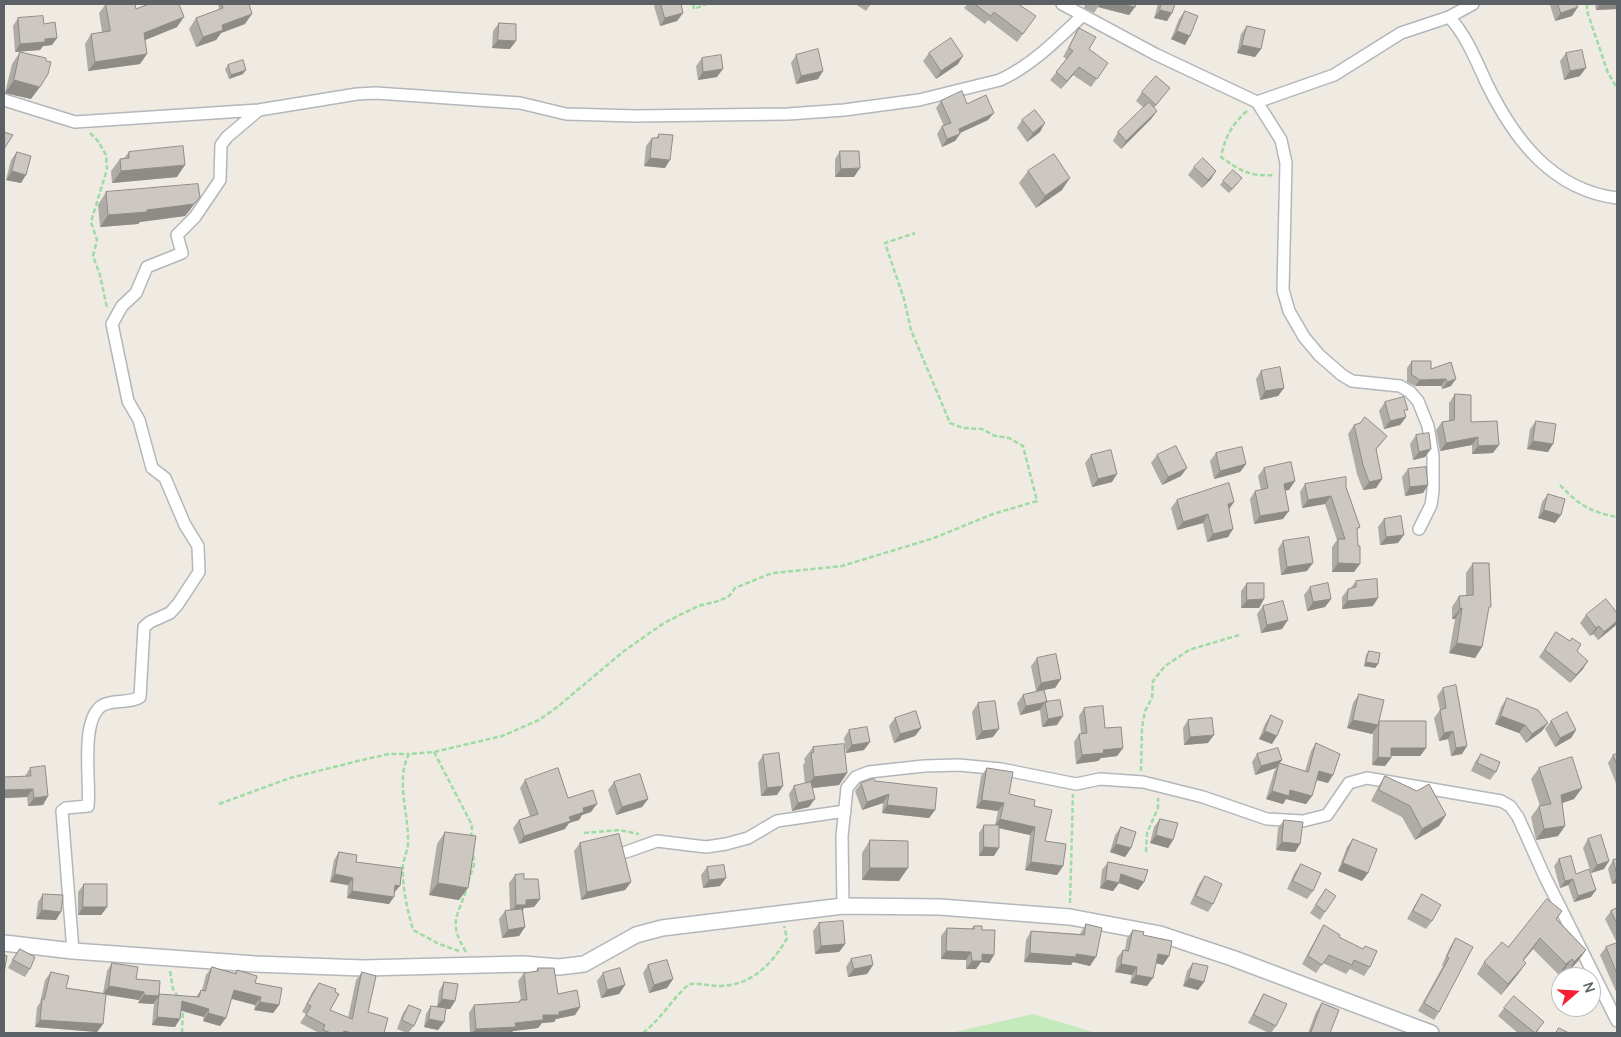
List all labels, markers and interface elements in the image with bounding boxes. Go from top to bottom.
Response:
north arrow [1551,967,1601,1017]
text: N [1579,979,1600,995]

